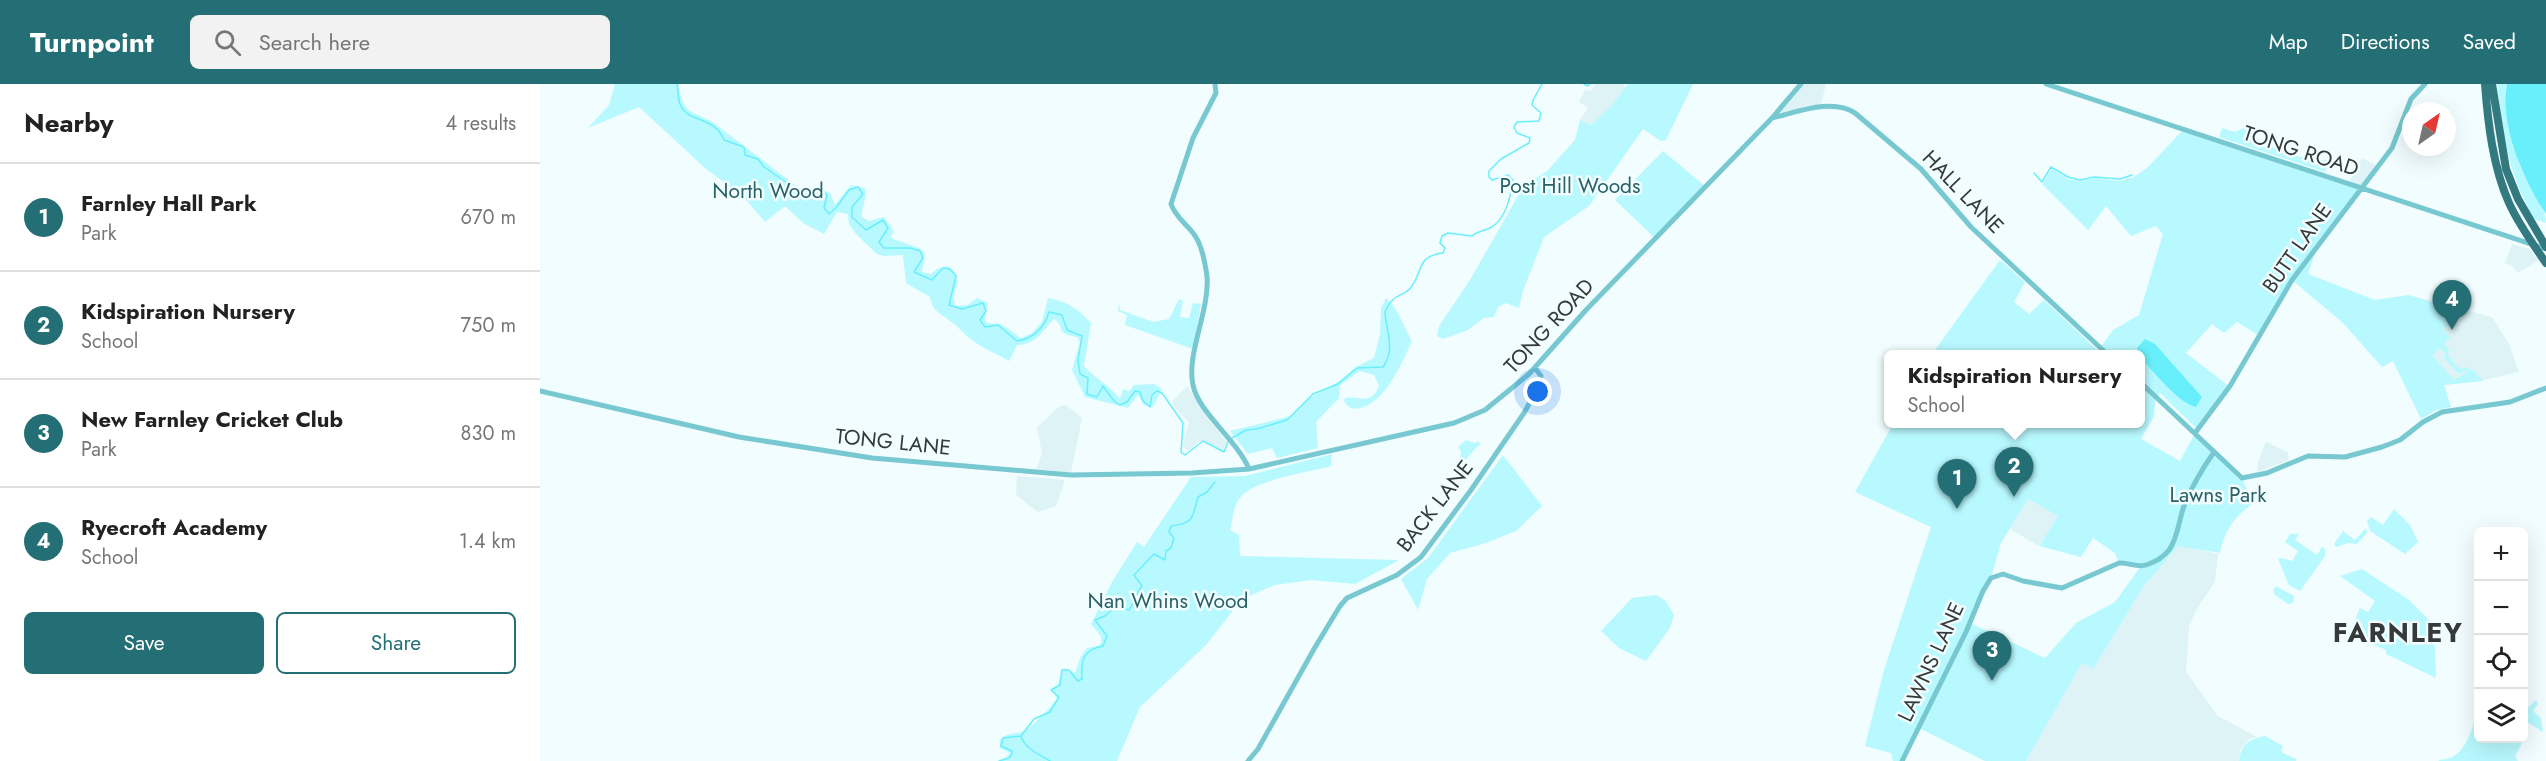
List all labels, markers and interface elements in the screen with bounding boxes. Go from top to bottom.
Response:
search box [190,15,610,69]
text: Turnpoint [30,22,154,63]
icon: search [211,26,244,59]
text: Search here [259,26,370,58]
text: Map [2269,27,2308,57]
text: Directions [2341,27,2430,57]
text: Saved [2463,27,2516,57]
north arrow [2402,102,2456,156]
text: Nearby [24,104,113,142]
text: 4 results [445,109,516,138]
street label: TONG ROAD [2239,118,2363,184]
street label: HALL LANE [1915,144,2011,240]
park label: Post Hill Woods [1499,171,1641,201]
park label: North Wood [712,176,824,206]
text: Farnley Hall Park [81,187,257,219]
street label: BUTT LANE [2255,197,2339,299]
text: 1 [38,203,49,232]
text: 670 m [460,203,516,232]
text: Park [81,219,117,248]
street label: TONG ROAD [1497,272,1601,380]
pin: 4 [2432,280,2472,330]
text: Kidspiration Nursery [81,295,295,327]
text: 2 [37,311,50,340]
text: 750 m [461,311,516,340]
text: School [81,327,138,356]
popup [1884,350,2145,428]
text: Kidspiration Nursery [1908,359,2121,391]
your location [1523,377,1552,406]
text: School [1908,391,1965,420]
text: New Farnley Cricket Club [81,403,343,435]
text: 3 [37,419,50,448]
text: 830 m [461,419,516,448]
street label: TONG LANE [834,421,952,463]
text: Park [81,435,117,464]
pin: 2 [1994,448,2034,497]
street label: BACK LANE [1390,454,1480,558]
pin: 1 [1938,460,1976,509]
park label: Lawns Park [2170,480,2267,510]
text: Ryecroft Academy [81,511,267,543]
text: 4 [37,527,50,556]
text: 1.4 km [459,527,516,556]
map controls [2474,527,2528,743]
button: + [2474,527,2528,581]
text: School [81,543,138,572]
button: − [2474,581,2528,635]
park label: Nan Whins Wood [1088,586,1248,616]
street label: LAWNS LANE [1890,597,1972,727]
button: Save [24,612,264,674]
button: Share [276,612,516,674]
district label: FARNLEY [2333,613,2463,652]
pin: 3 [1972,632,2012,681]
button: locate [2474,635,2528,689]
button: layers [2474,689,2528,743]

